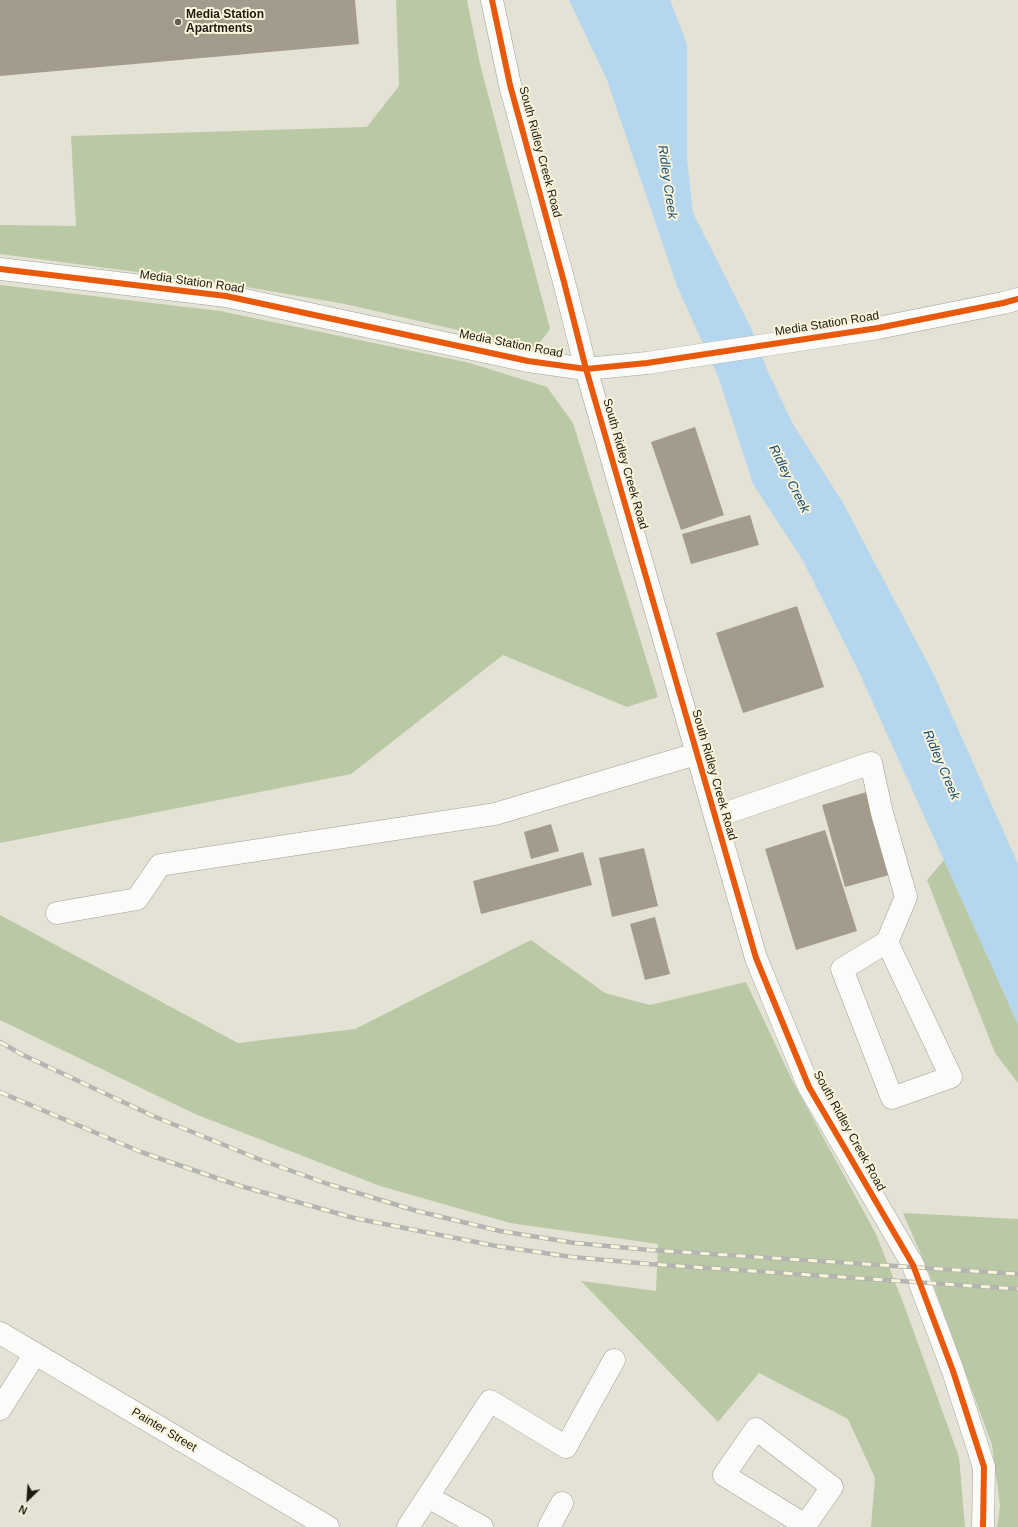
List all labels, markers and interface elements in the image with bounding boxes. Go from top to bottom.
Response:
place label: Media Station Apartments [186,8,264,36]
marker: Media Station Apartments [173,17,183,27]
street label: South Ridley Creek Road [516,85,564,219]
water label: Ridley Creek [654,144,680,220]
street label: Media Station Road [139,268,245,296]
street label: Media Station Road [774,309,880,339]
street label: Media Station Road [458,327,564,361]
street label: South Ridley Creek Road [599,397,651,531]
water label: Ridley Creek [765,442,813,516]
street label: South Ridley Creek Road [688,708,740,842]
water label: Ridley Creek [919,728,963,802]
street label: South Ridley Creek Road [810,1068,888,1194]
street label: Painter Street [129,1405,199,1455]
north arrow [8,1479,48,1519]
text: N [17,1503,29,1517]

